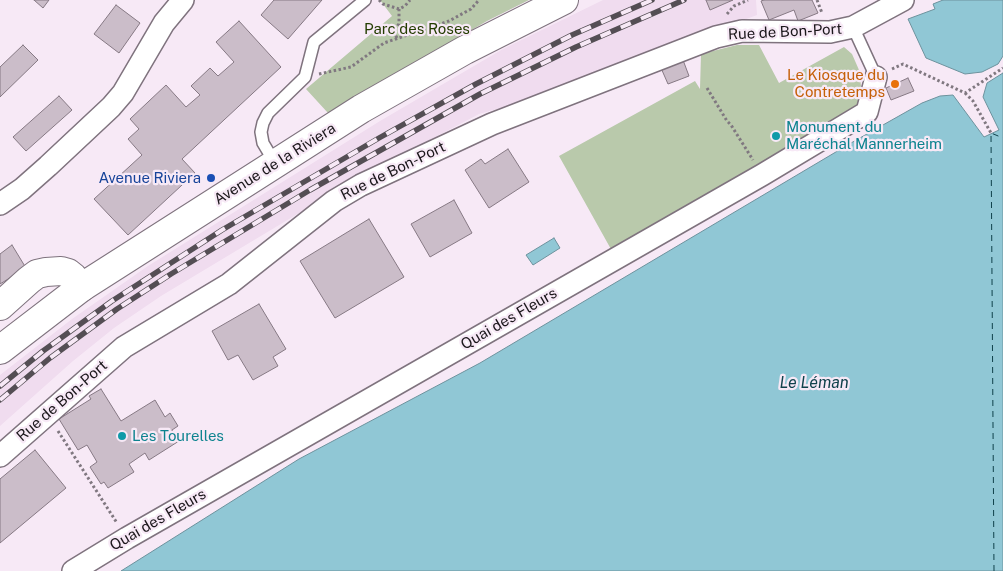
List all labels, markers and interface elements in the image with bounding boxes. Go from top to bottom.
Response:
park label: Parc des Roses [364,20,470,38]
street label: Rue de Bon-Port [727,20,843,44]
place label: Le Kiosque du Contretemps [787,66,885,101]
marker: Le Kiosque du Contretemps [889,78,901,90]
place label: Monument du Maréchal Mannerheim [786,118,942,153]
street label: Avenue de la Riviera [211,119,339,209]
marker: Monument du Maréchal Mannerheim [770,130,782,142]
street label: Rue de Bon-Port [338,138,448,204]
place label: Avenue Riviera [98,169,201,187]
marker: Avenue Riviera [205,172,217,184]
street label: Quai des Fleurs [458,284,560,354]
street label: Rue de Bon-Port [13,357,111,445]
water label: Le Léman [779,373,849,393]
place label: Les Tourelles [132,427,224,445]
marker: Les Tourelles [116,430,128,442]
street label: Quai des Fleurs [107,485,209,555]

